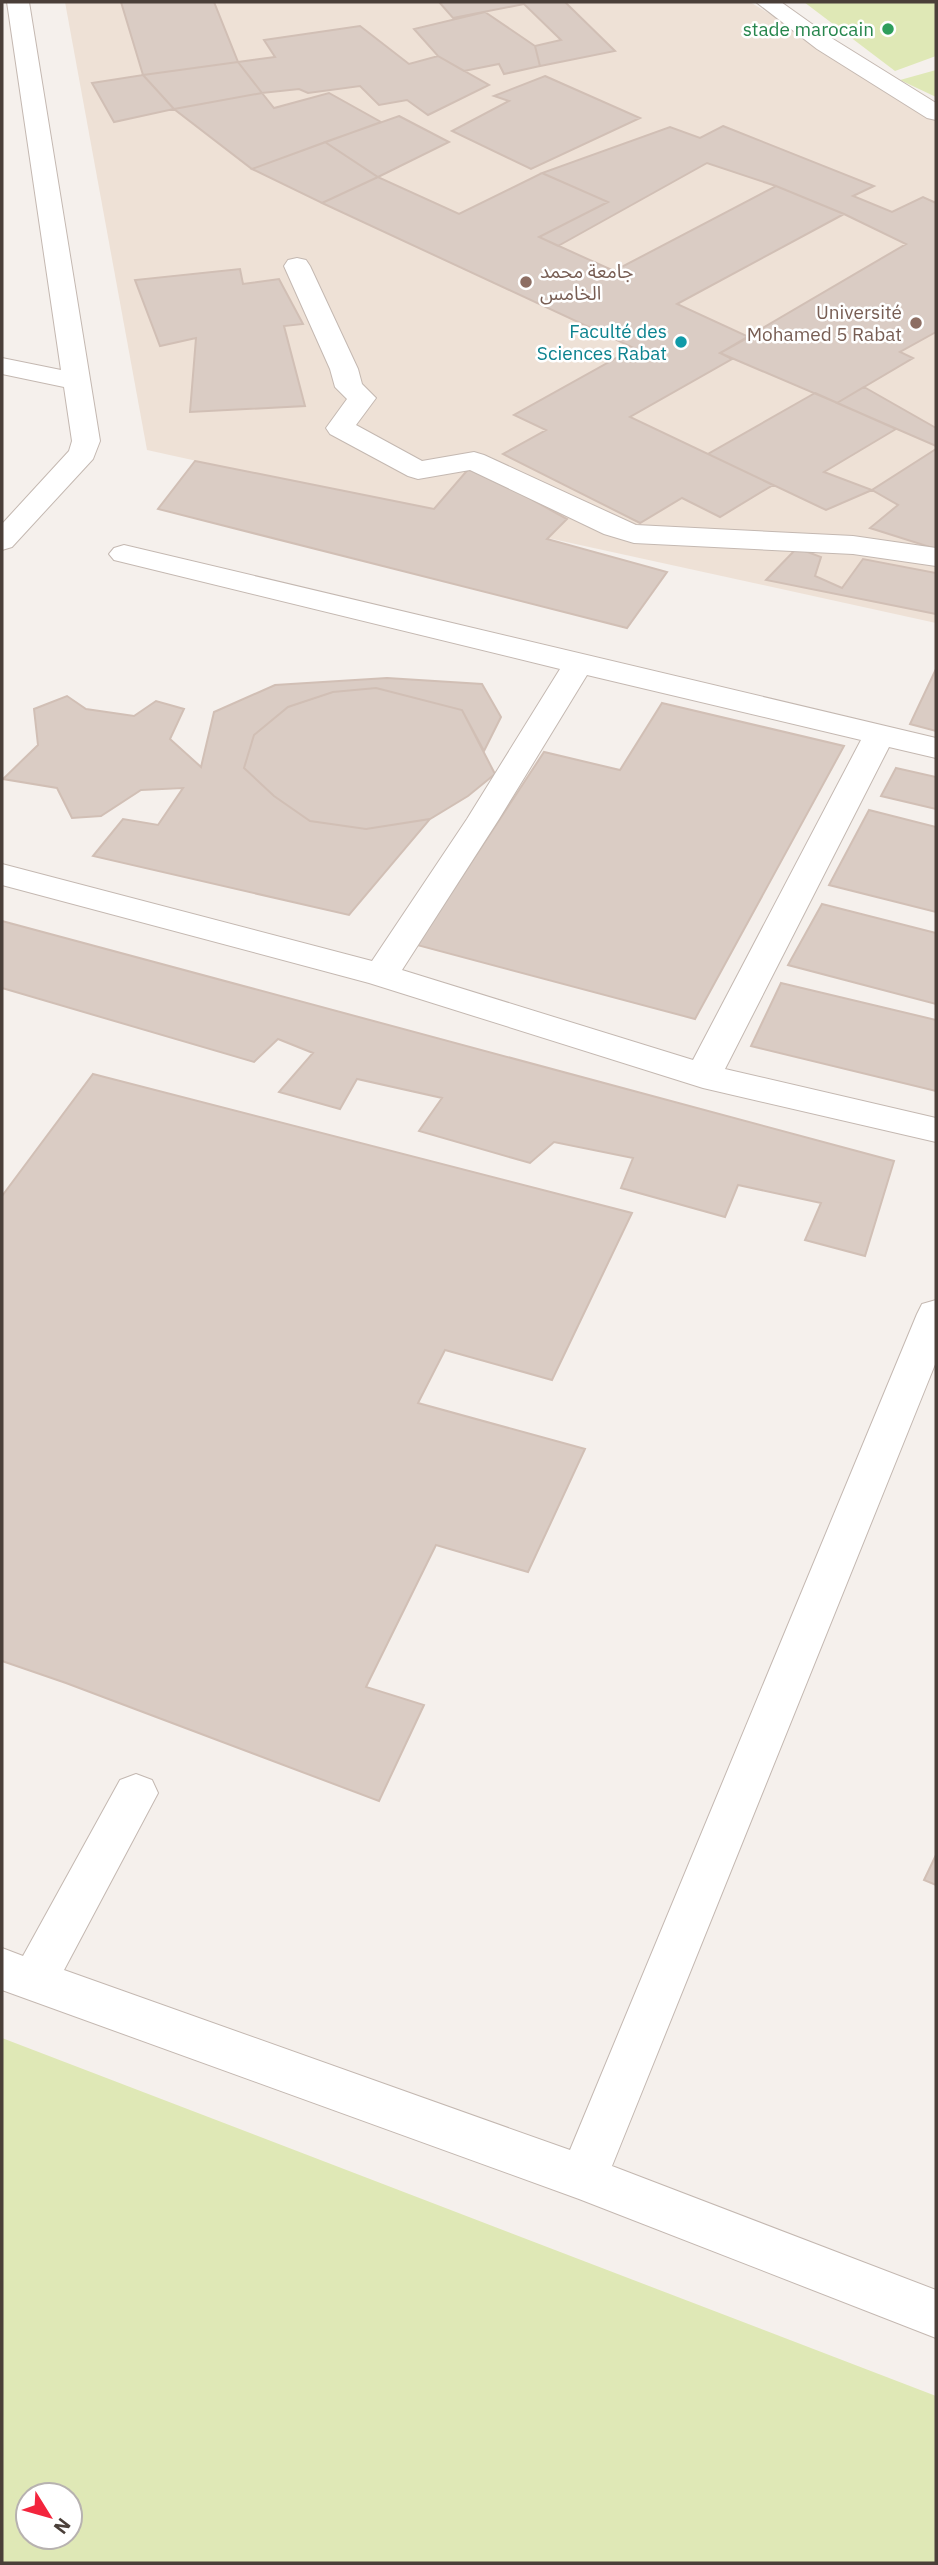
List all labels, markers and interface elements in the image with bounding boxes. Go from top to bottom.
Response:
place label: stade marocain [743,17,874,41]
marker: stade marocain [880,21,896,37]
place label: جامعة محمد الخامس [540,259,633,305]
marker: جامعة محمد الخامس [518,274,534,290]
place label: Université Mohamed 5 Rabat [747,300,902,346]
marker: Université Mohamed 5 Rabat [908,315,924,331]
place label: Faculté des Sciences Rabat [537,319,667,365]
marker: Faculté des Sciences Rabat [673,334,689,350]
north arrow [14,2481,84,2551]
text: N [49,2514,76,2539]

